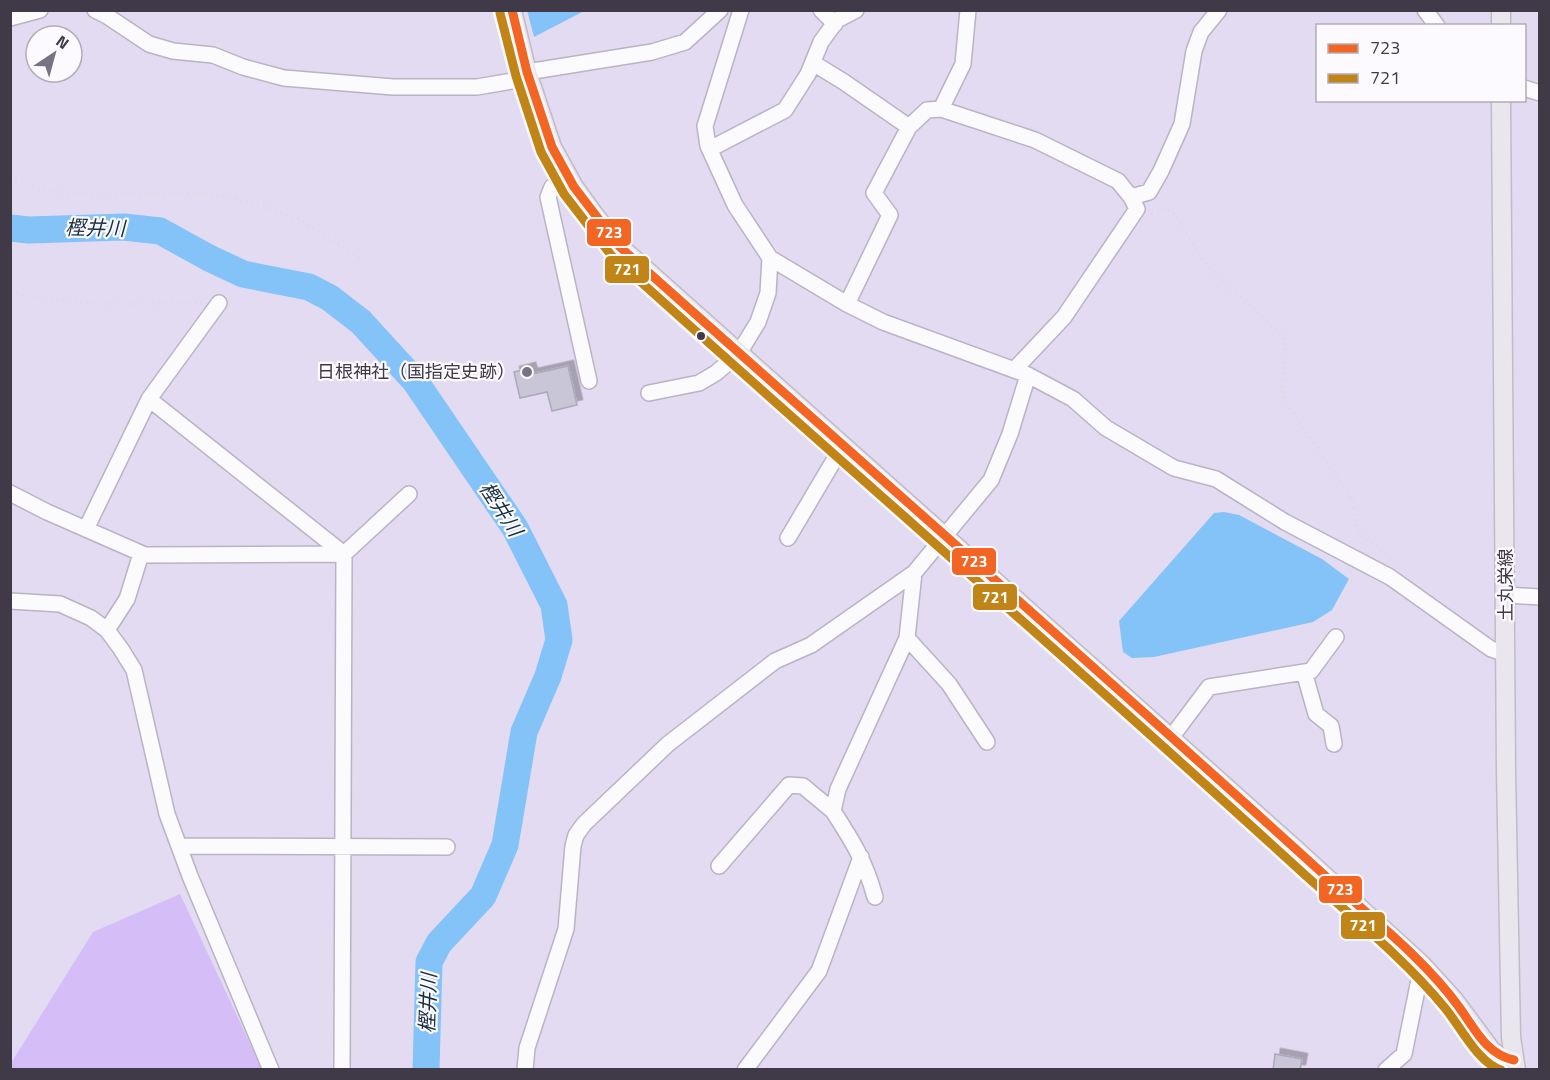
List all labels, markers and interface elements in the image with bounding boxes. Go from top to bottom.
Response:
north arrow [24,24,84,84]
legend [1316,24,1526,102]
text: N [51,29,74,55]
text: 723 [1370,34,1400,61]
text: 721 [1370,64,1400,91]
water label: 樫井川 [65,211,127,244]
line badge: 723 [586,218,632,247]
text: 723 [596,220,622,244]
line badge: 721 [604,255,650,284]
text: 721 [614,257,640,281]
unlabelled marker [695,330,707,342]
place label: 日根神社（国指定史跡） [317,358,515,385]
marker: 日根神社（国指定史跡） [520,365,534,379]
water label: 樫井川 [472,475,532,544]
line badge: 723 [951,547,997,576]
text: 723 [961,549,987,573]
street label: 土丸栄線 [1492,549,1519,621]
line badge: 721 [972,583,1018,611]
text: 721 [982,585,1008,609]
line badge: 723 [1318,875,1363,904]
text: 723 [1327,877,1353,901]
line badge: 721 [1340,911,1386,940]
text: 721 [1350,913,1376,937]
water label: 樫井川 [411,970,444,1034]

